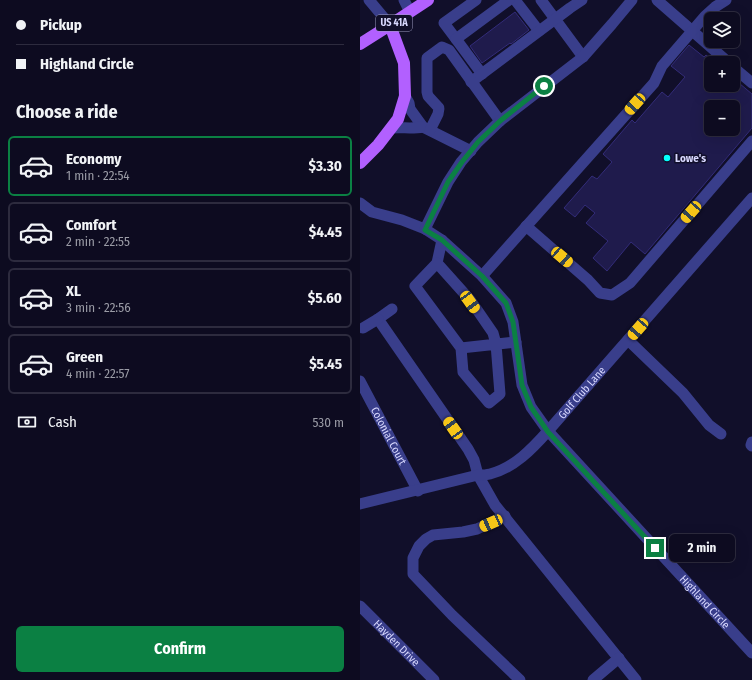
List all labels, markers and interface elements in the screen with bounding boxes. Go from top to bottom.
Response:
map controls [704,12,740,136]
button: layers [704,12,740,48]
road number: US 41A [376,15,412,31]
text: Pickup [40,16,82,34]
text: Highland Circle [40,55,134,73]
button: + [704,56,740,92]
route start [535,77,553,95]
car [623,91,647,117]
button: − [704,100,740,136]
text: Choose a ride [16,101,118,123]
icon: car [18,148,54,184]
text: Economy [66,150,121,168]
place label: Lowe's [675,152,706,165]
marker: Lowe's [662,153,672,163]
text: $3.30 [308,157,342,175]
text: 1 min · 22:54 [66,168,130,183]
car [679,199,703,225]
icon: car [18,214,54,250]
text: Comfort [66,216,117,234]
text: $4.45 [309,223,342,241]
text: 2 min · 22:55 [66,234,130,249]
car [549,245,575,269]
icon: car [18,280,54,316]
text: XL [66,282,81,300]
text: $5.60 [308,289,342,307]
car [458,289,482,315]
text: 3 min · 22:56 [66,300,131,315]
car [626,316,650,342]
icon: car [18,346,54,382]
text: Green [66,348,103,366]
text: $5.45 [309,355,342,373]
street label: Golf Club Lane [555,364,608,421]
text: 4 min · 22:57 [66,366,130,381]
street label: Colonial Court [368,405,410,467]
icon: cash [16,411,38,433]
text: Cash [48,413,77,431]
text: 530 m [312,415,344,430]
car [441,415,465,441]
car [478,513,504,533]
callout: 2 min [669,534,735,562]
route end [646,539,664,557]
text: 2 min [688,540,716,555]
street label: Highland Circle [677,572,733,631]
street label: Hayden Drive [371,617,423,669]
button: Confirm [16,626,344,672]

